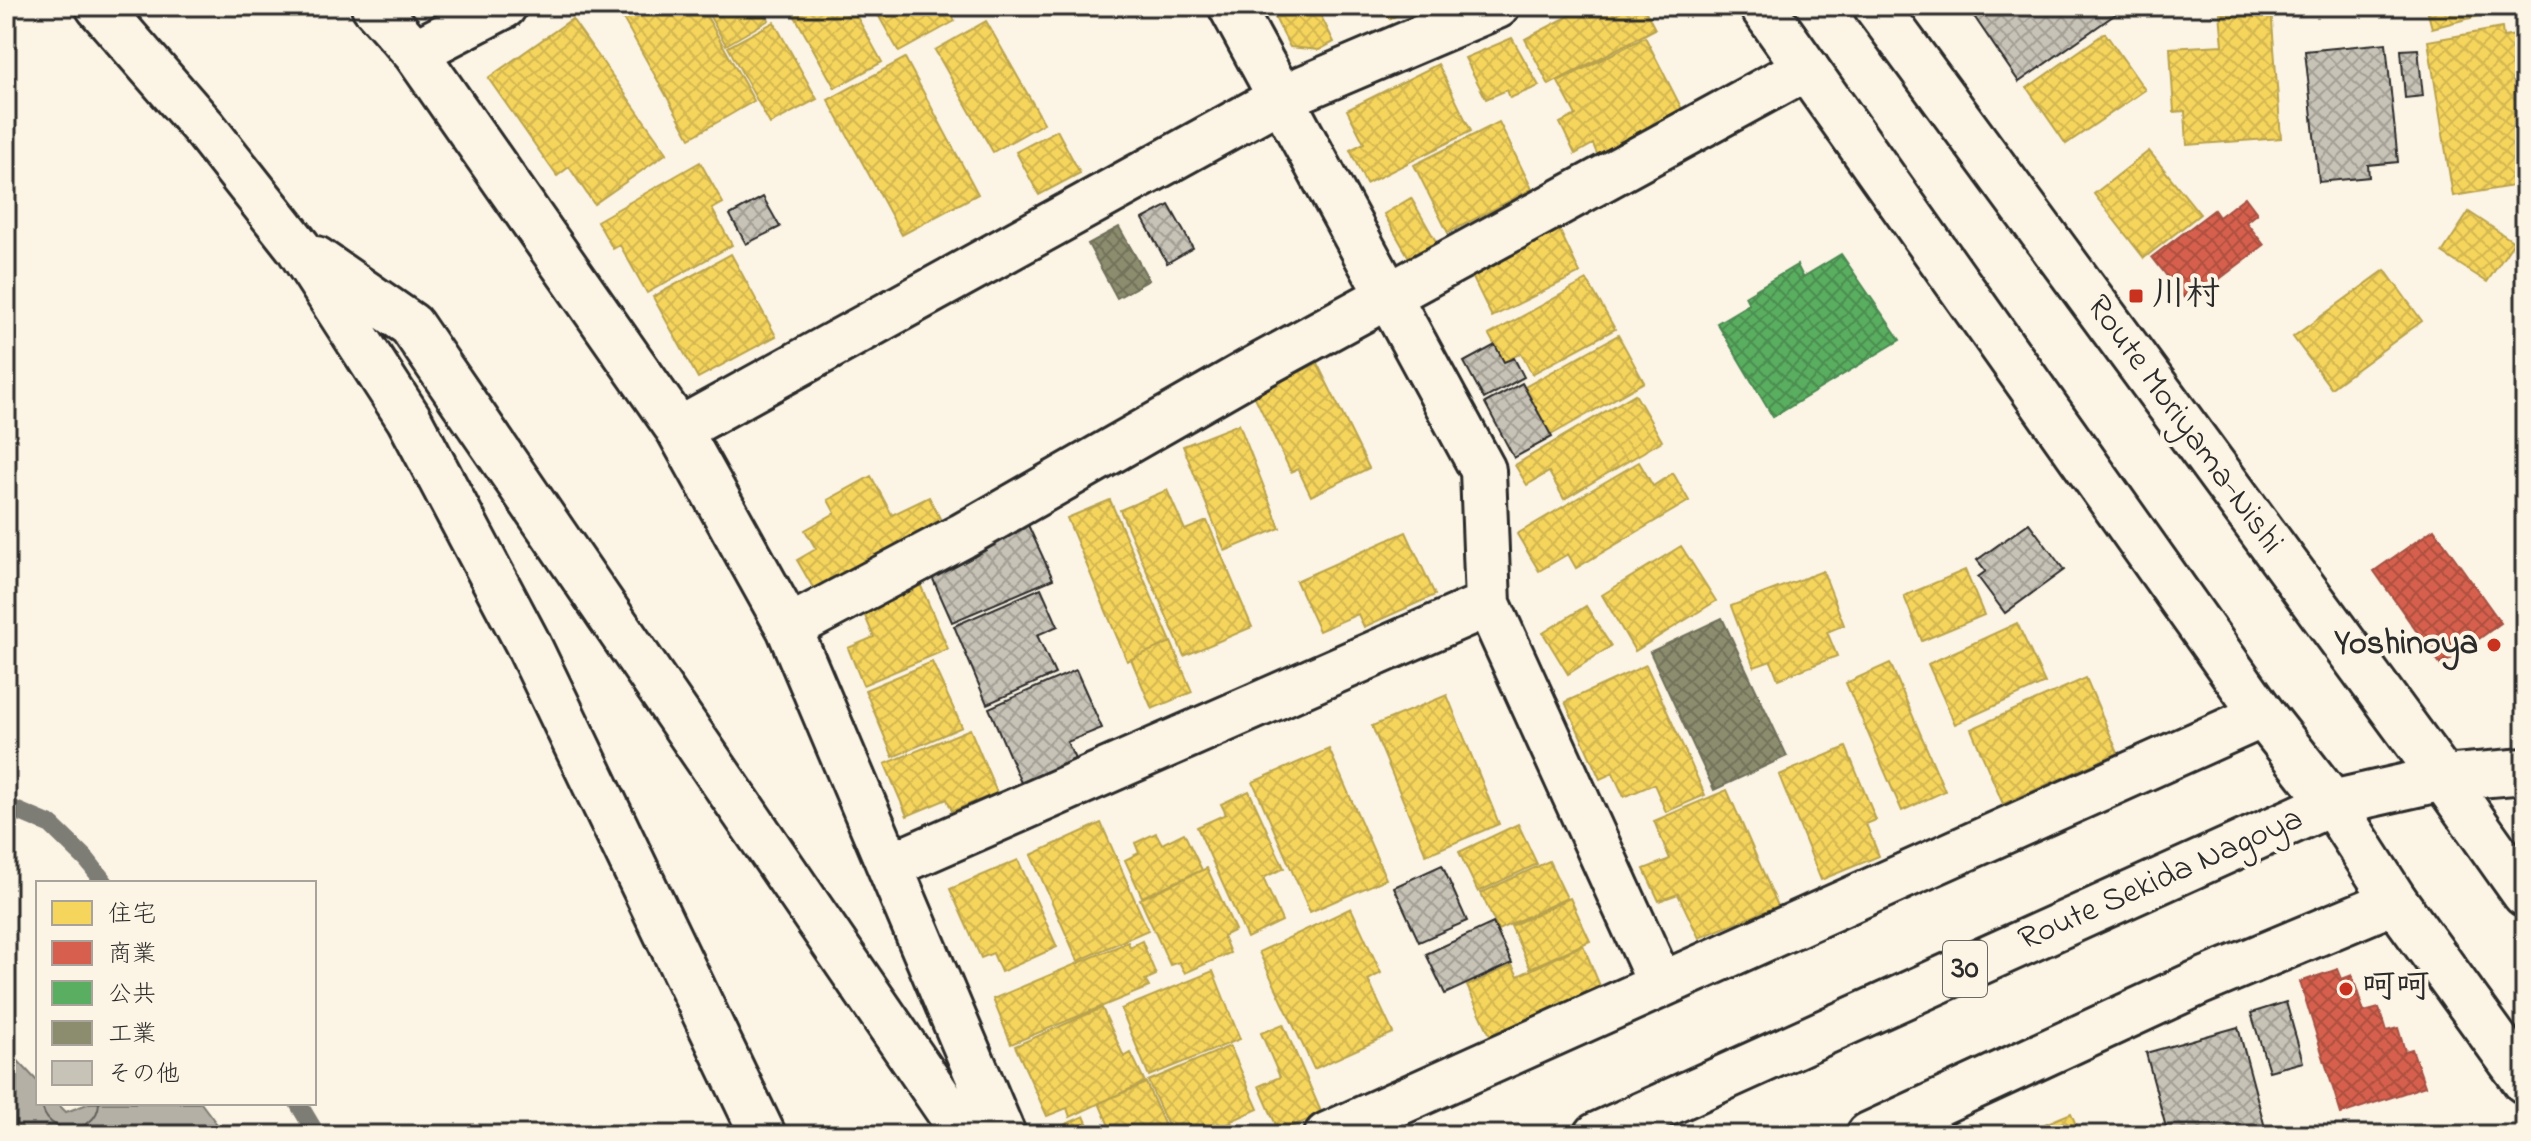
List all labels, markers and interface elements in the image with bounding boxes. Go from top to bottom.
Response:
place label: 川村 [2152,271,2220,321]
street label: Route Moriyama-Nishi [2073,285,2295,565]
marker: 川村 [2127,287,2145,305]
place label: Yoshinoya [2333,620,2478,671]
marker: Yoshinoya [2485,636,2503,654]
street label: Route Sekida Nagoya [2011,795,2311,965]
legend [36,881,316,1105]
text: 住宅 [108,898,156,933]
text: 商業 [108,938,156,973]
road number: 30 [1943,941,1987,997]
place label: 呵呵 [2362,964,2430,1014]
text: 公共 [108,978,156,1013]
marker: 呵呵 [2337,980,2355,998]
text: 工業 [108,1018,156,1053]
text: その他 [108,1058,180,1093]

